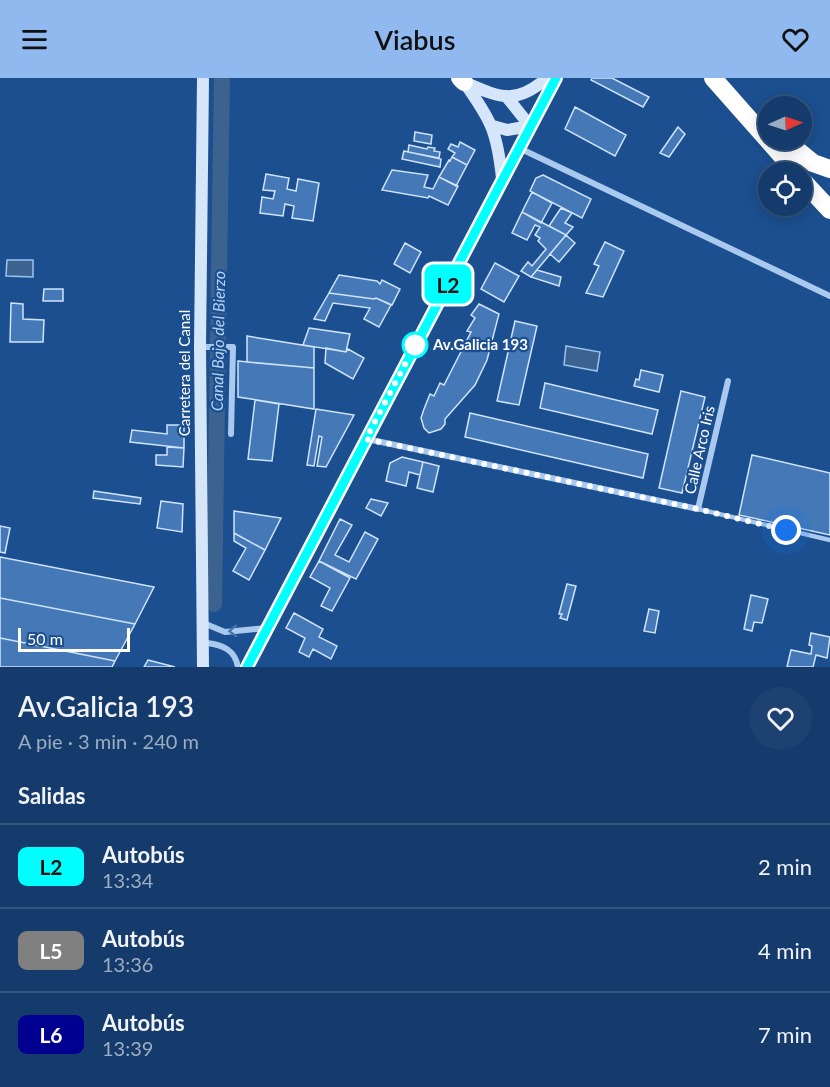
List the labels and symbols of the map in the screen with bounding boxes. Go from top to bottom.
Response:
north arrow [758,96,812,150]
line badge: L2 [421,264,475,304]
water label: Canal Bajo del Bierzo [207,271,228,411]
street label: Carretera del Canal [175,310,193,436]
marker: Av.Galicia 193 [402,332,428,358]
place label: Av.Galicia 193 [432,335,528,353]
street label: Calle Arco Iris [680,404,718,496]
your location [771,515,801,545]
one-way arrow [229,624,238,637]
scale bar [18,625,130,652]

